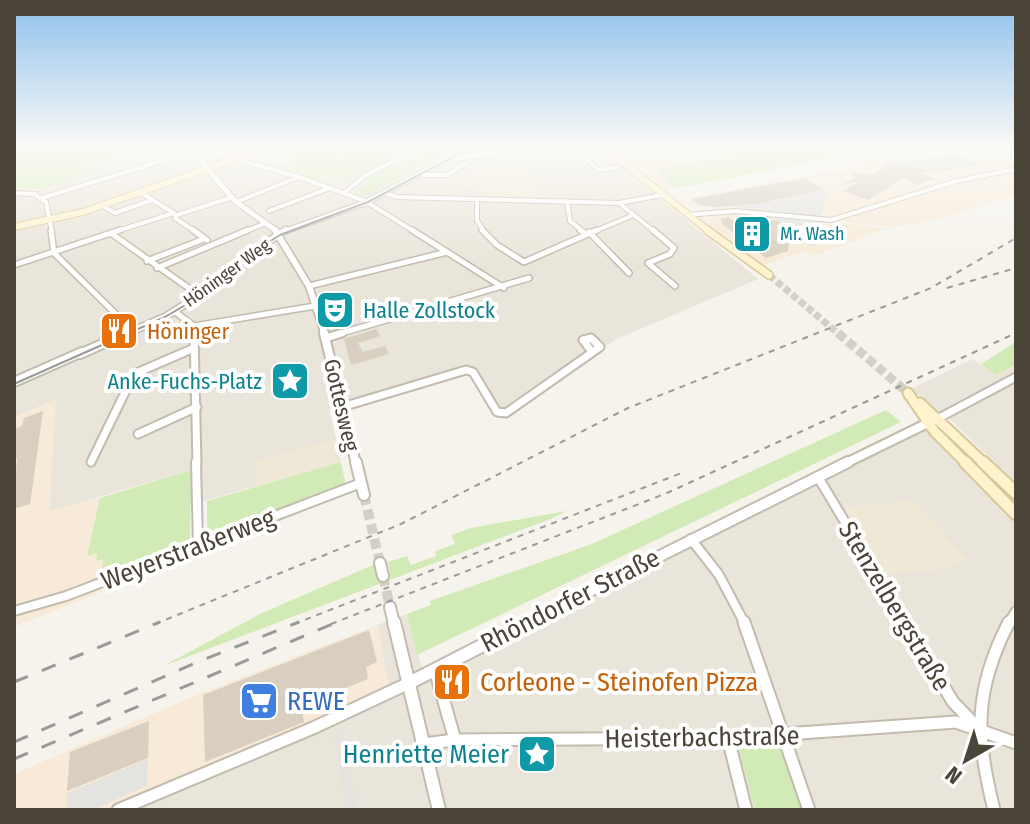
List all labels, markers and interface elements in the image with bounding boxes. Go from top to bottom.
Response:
building icon: Mr. Wash [731,213,773,255]
place label: Mr. Wash [780,223,845,245]
street label: Höninger Weg [179,234,275,312]
theatre icon: Halle Zollstock [314,289,356,331]
place label: Halle Zollstock [363,297,496,324]
restaurant icon: Höninger [98,310,140,352]
place label: Höninger [147,318,229,345]
street label: Gottesweg [318,356,365,455]
place icon: Anke-Fuchs-Platz [269,360,311,402]
place label: Anke-Fuchs-Platz [108,368,262,395]
street label: Weyerstraßerweg [97,502,280,597]
street label: Stenzelbergstraße [832,516,957,697]
street label: Rhöndorfer Straße [476,542,665,659]
restaurant icon: Corleone - Steinofen Pizza [431,661,473,703]
place label: Corleone - Steinofen Pizza [480,667,758,698]
supermarket icon: REWE [238,680,280,722]
place label: REWE [287,686,345,717]
street label: Heisterbachstraße [604,720,800,755]
north arrow [926,720,1006,800]
place icon: Henriette Meier [516,733,558,775]
place label: Henriette Meier [343,739,509,770]
text: N [940,761,967,790]

